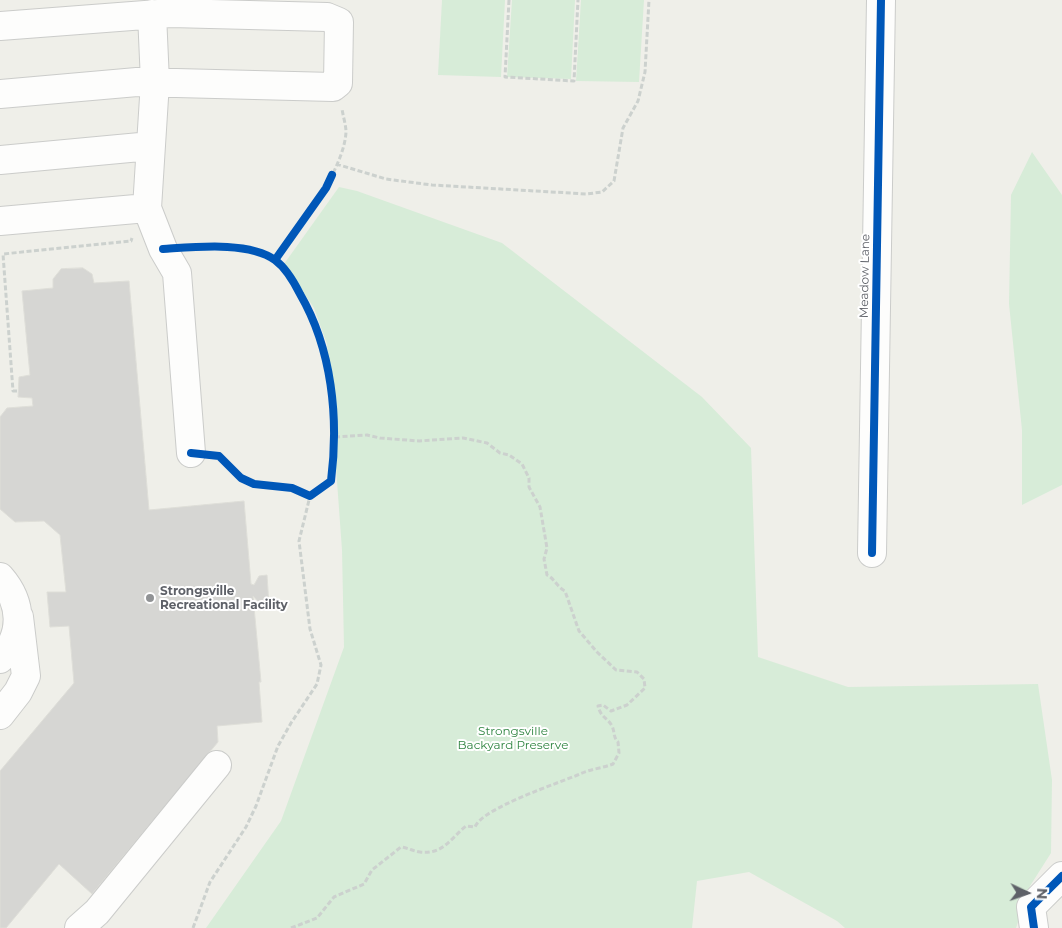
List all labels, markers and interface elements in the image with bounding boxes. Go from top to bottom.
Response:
street label: Meadow Lane [857,234,873,318]
place label: Strongsville Recreational Facility [160,584,288,612]
marker: Strongsville Recreational Facility [144,592,156,604]
park label: Strongsville Backyard Preserve [458,724,568,752]
north arrow [1002,868,1052,918]
text: N [1033,888,1051,900]

